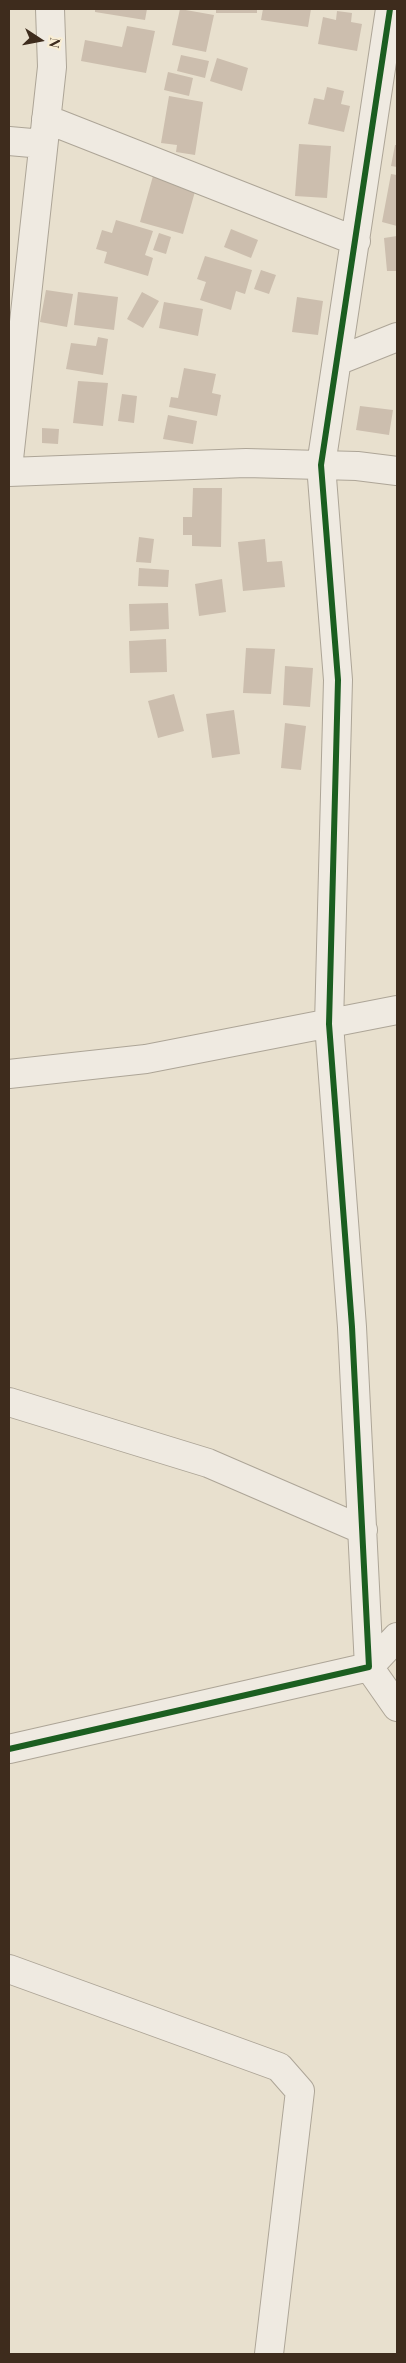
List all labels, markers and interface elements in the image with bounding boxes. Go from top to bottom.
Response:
north arrow [15,15,65,65]
text: N [45,36,66,50]

